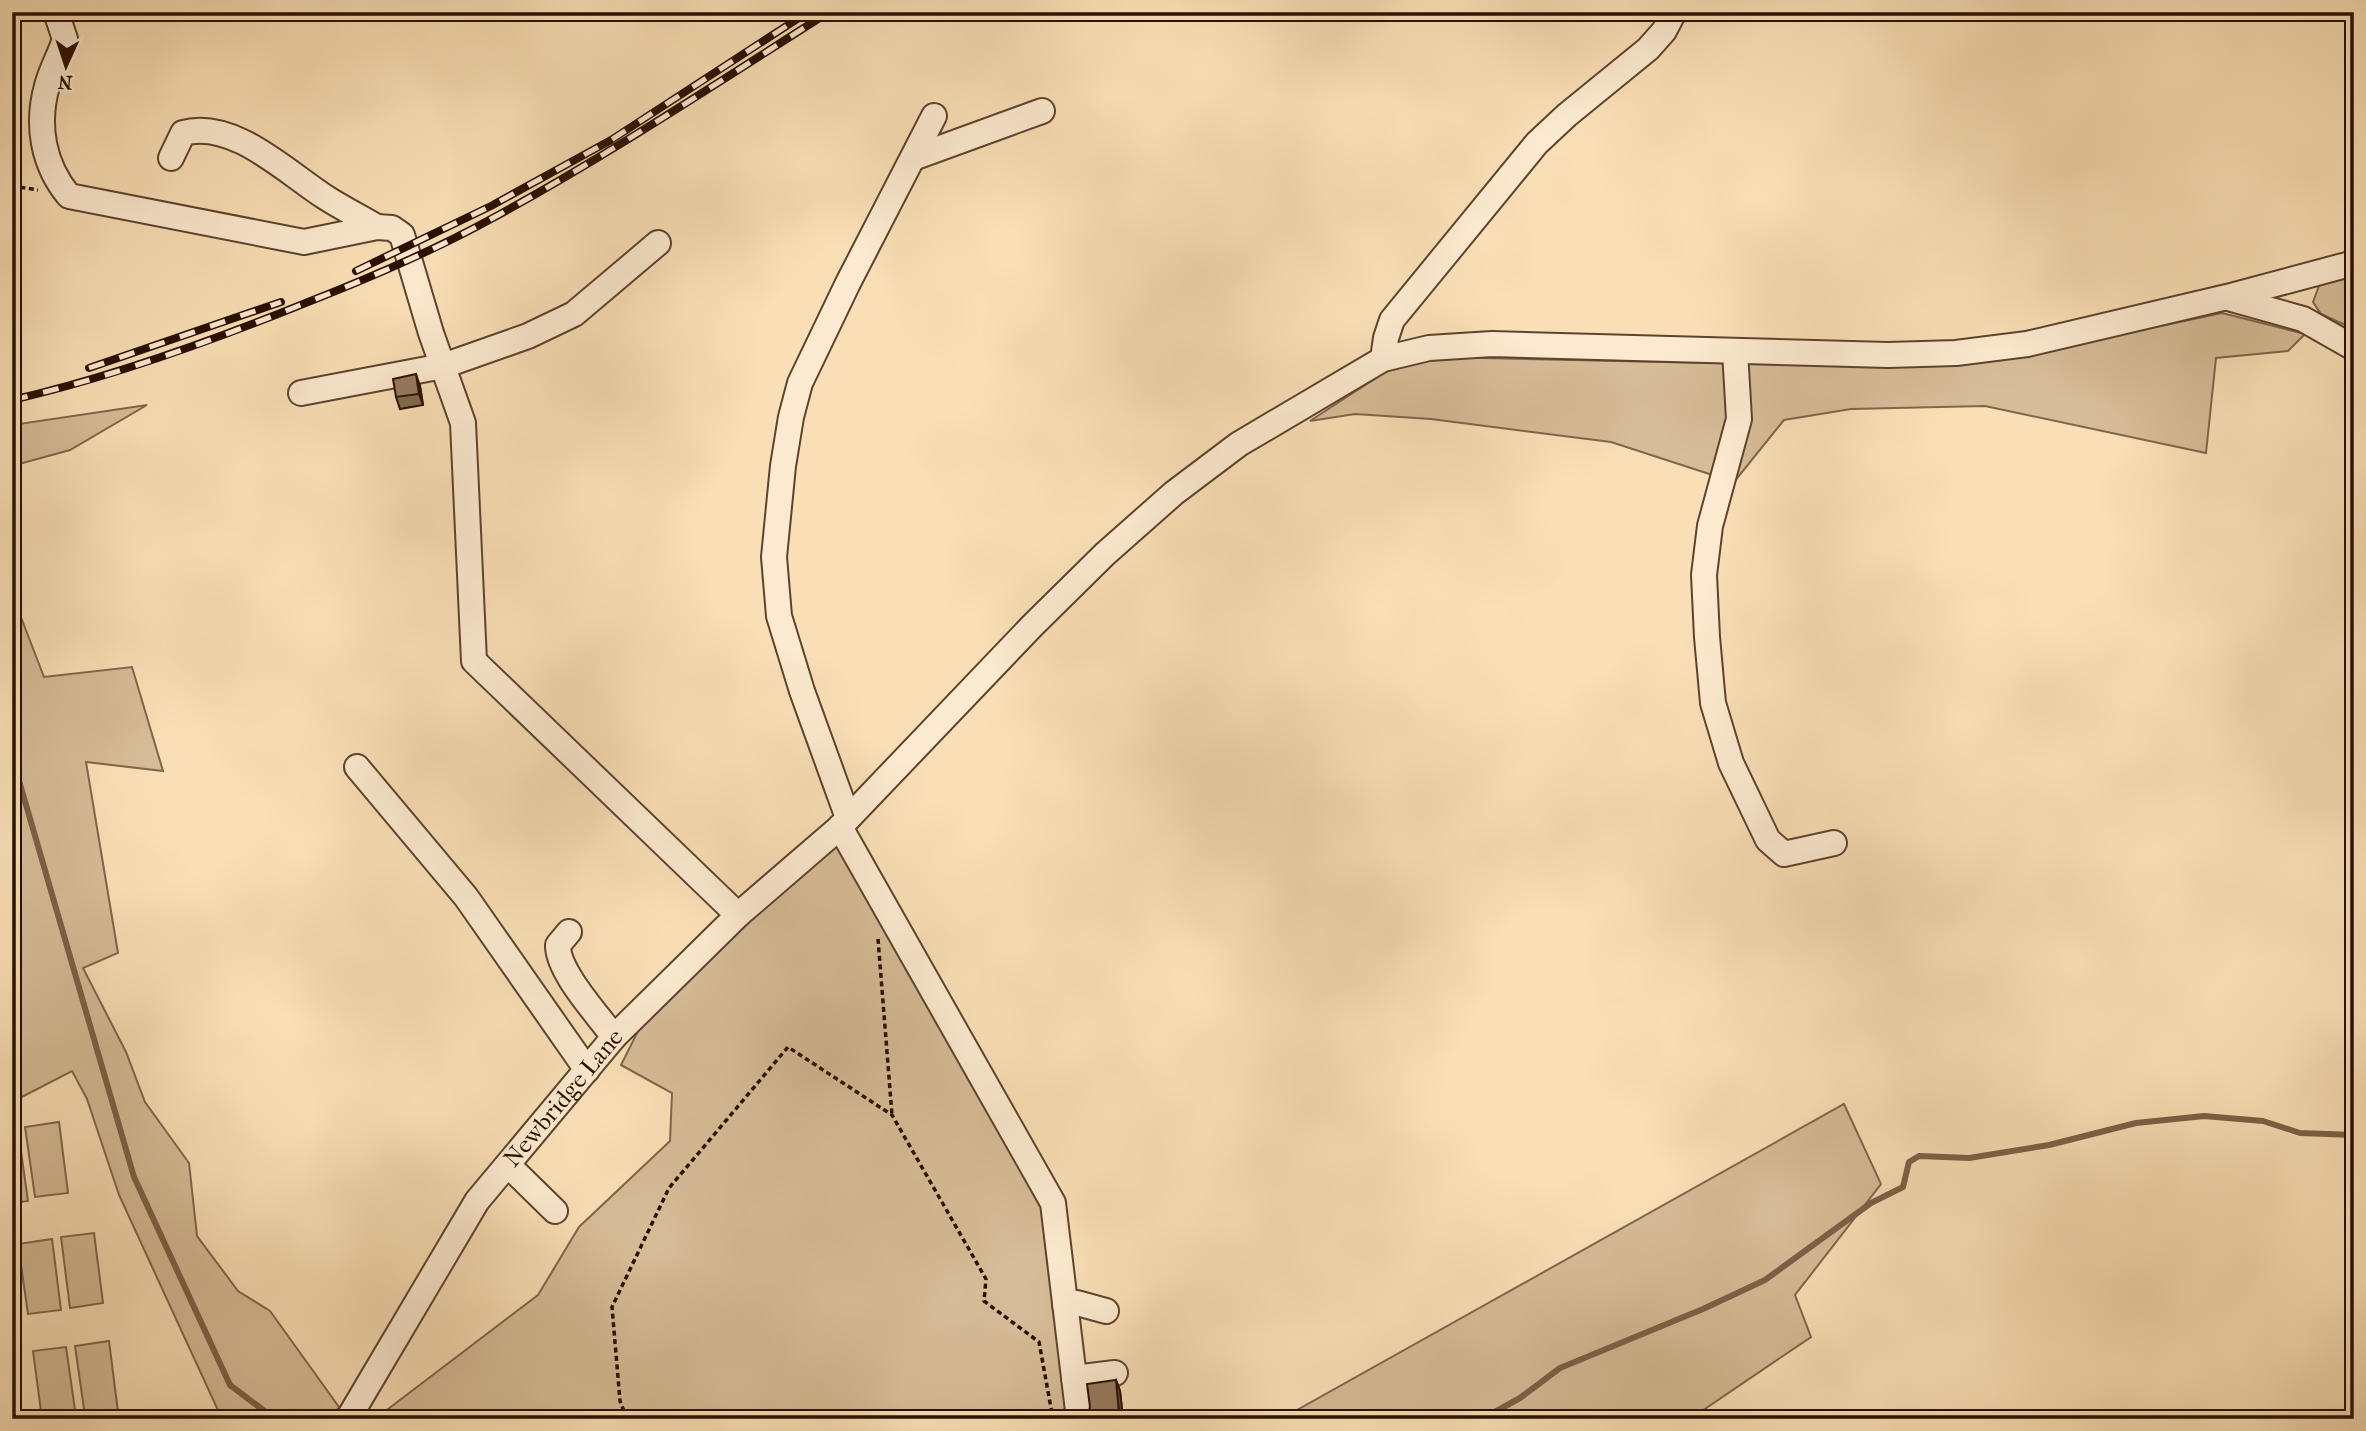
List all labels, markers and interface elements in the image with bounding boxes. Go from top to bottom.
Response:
north arrow [32,32,102,102]
text: N [57,71,73,93]
street label: Newbridge Lane [498,1022,629,1172]

